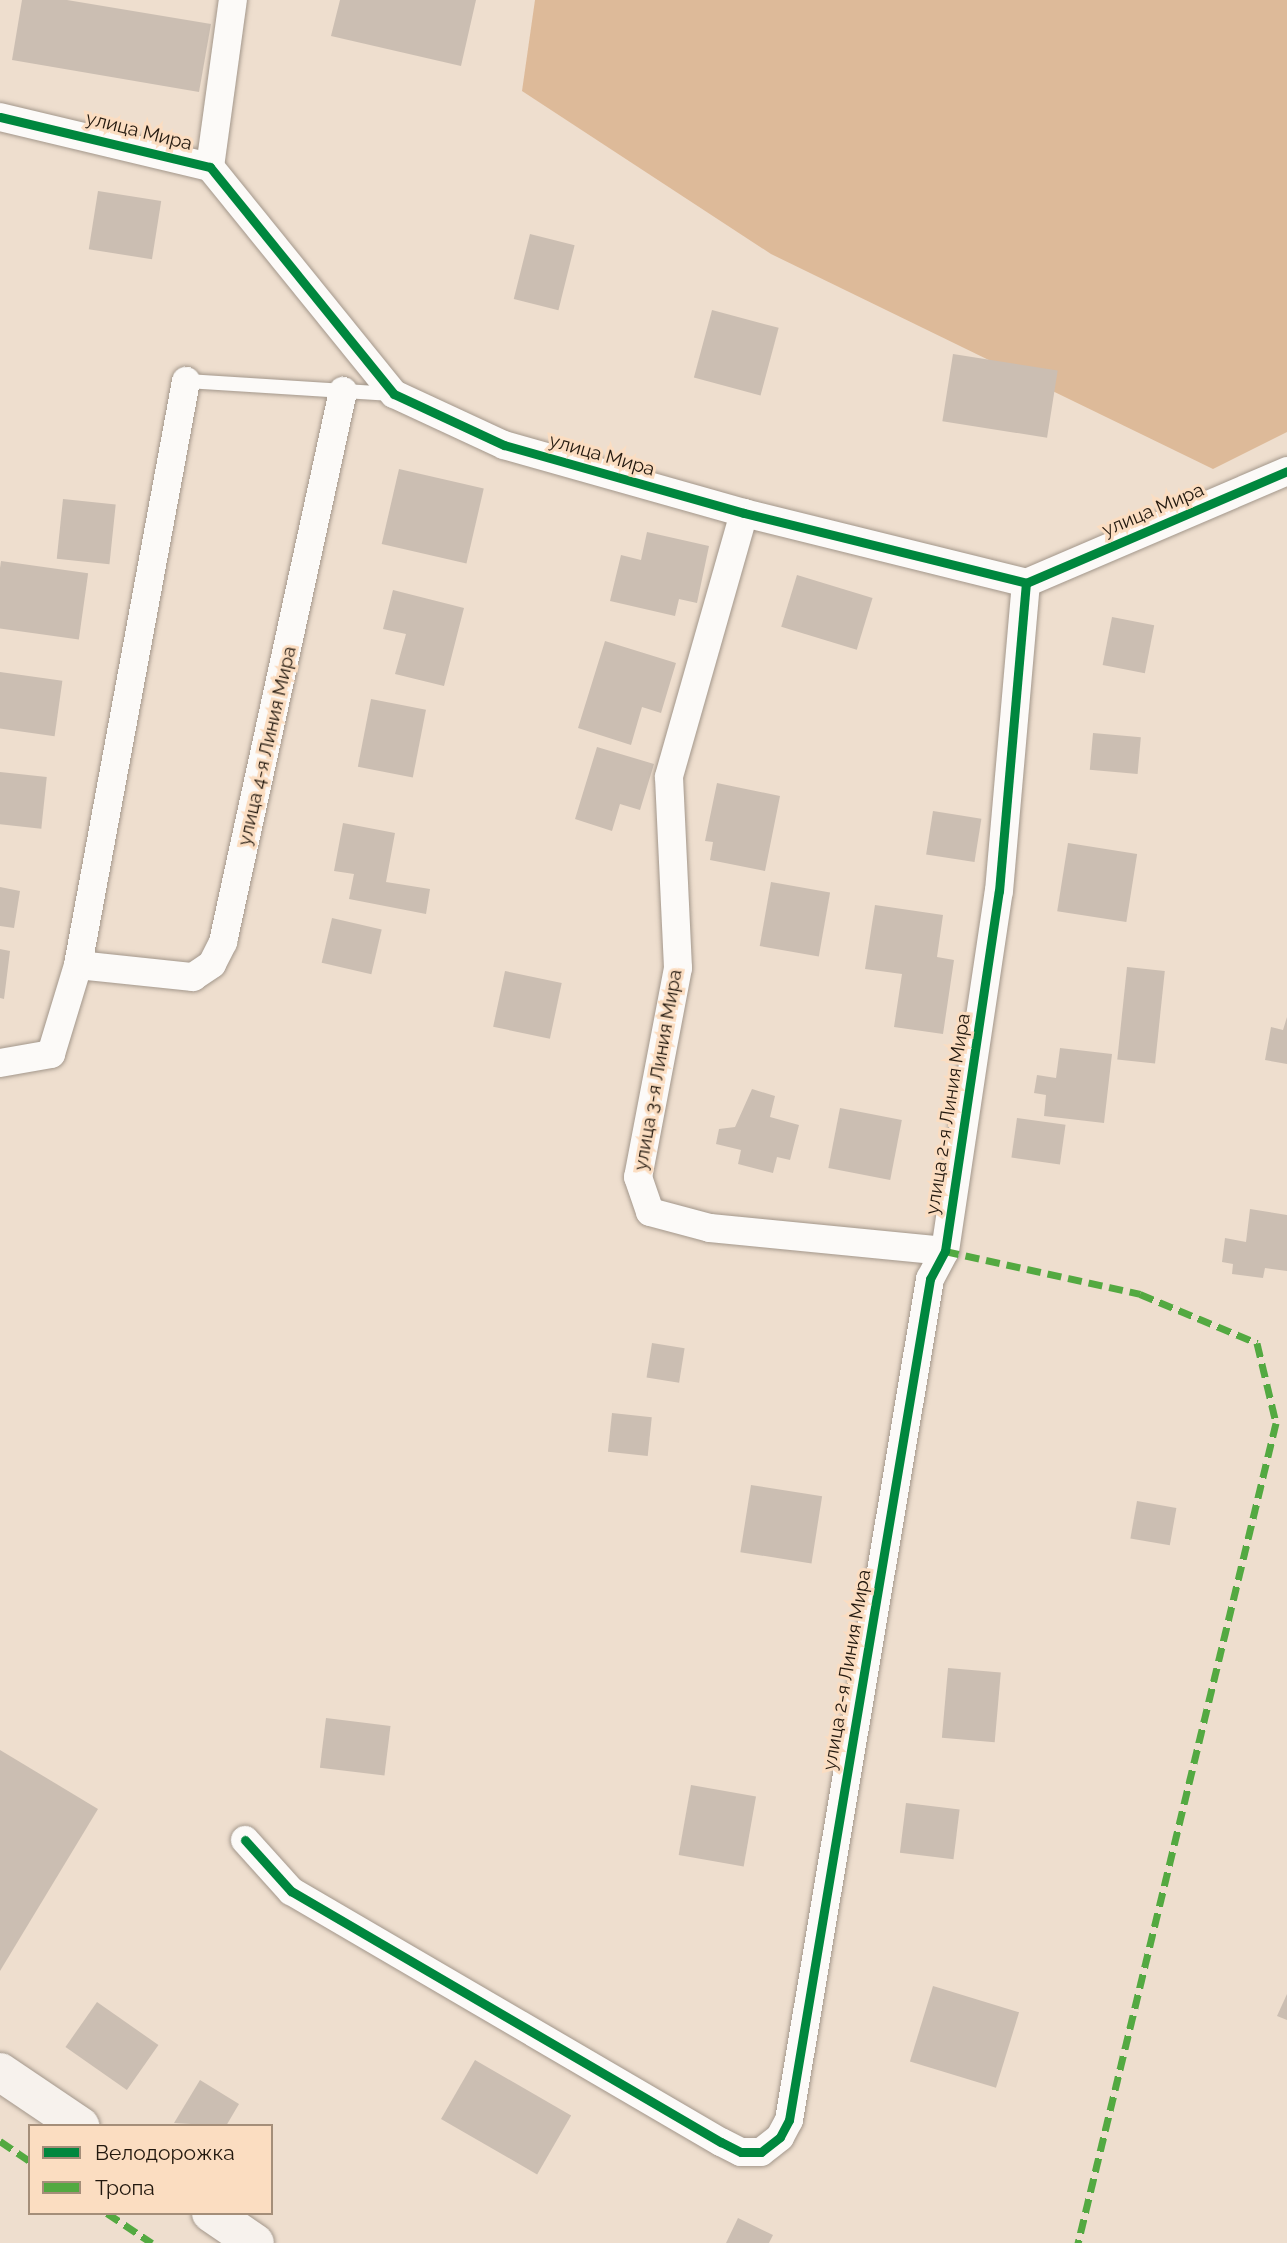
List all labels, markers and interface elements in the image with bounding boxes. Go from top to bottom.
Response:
street label: улица Мира [84,107,194,155]
street label: улица Мира [547,429,657,481]
street label: улица Мира [1099,478,1207,542]
street label: улица 4-я Линия Мира [233,644,301,848]
street label: улица 3-я Линия Мира [629,968,687,1172]
street label: улица 2-я Линия Мира [921,1012,975,1216]
street label: улица 2-я Линия Мира [818,1568,876,1772]
legend [28,2124,273,2215]
text: Велодорожка [95,2140,235,2165]
text: Тропа [95,2175,155,2200]

